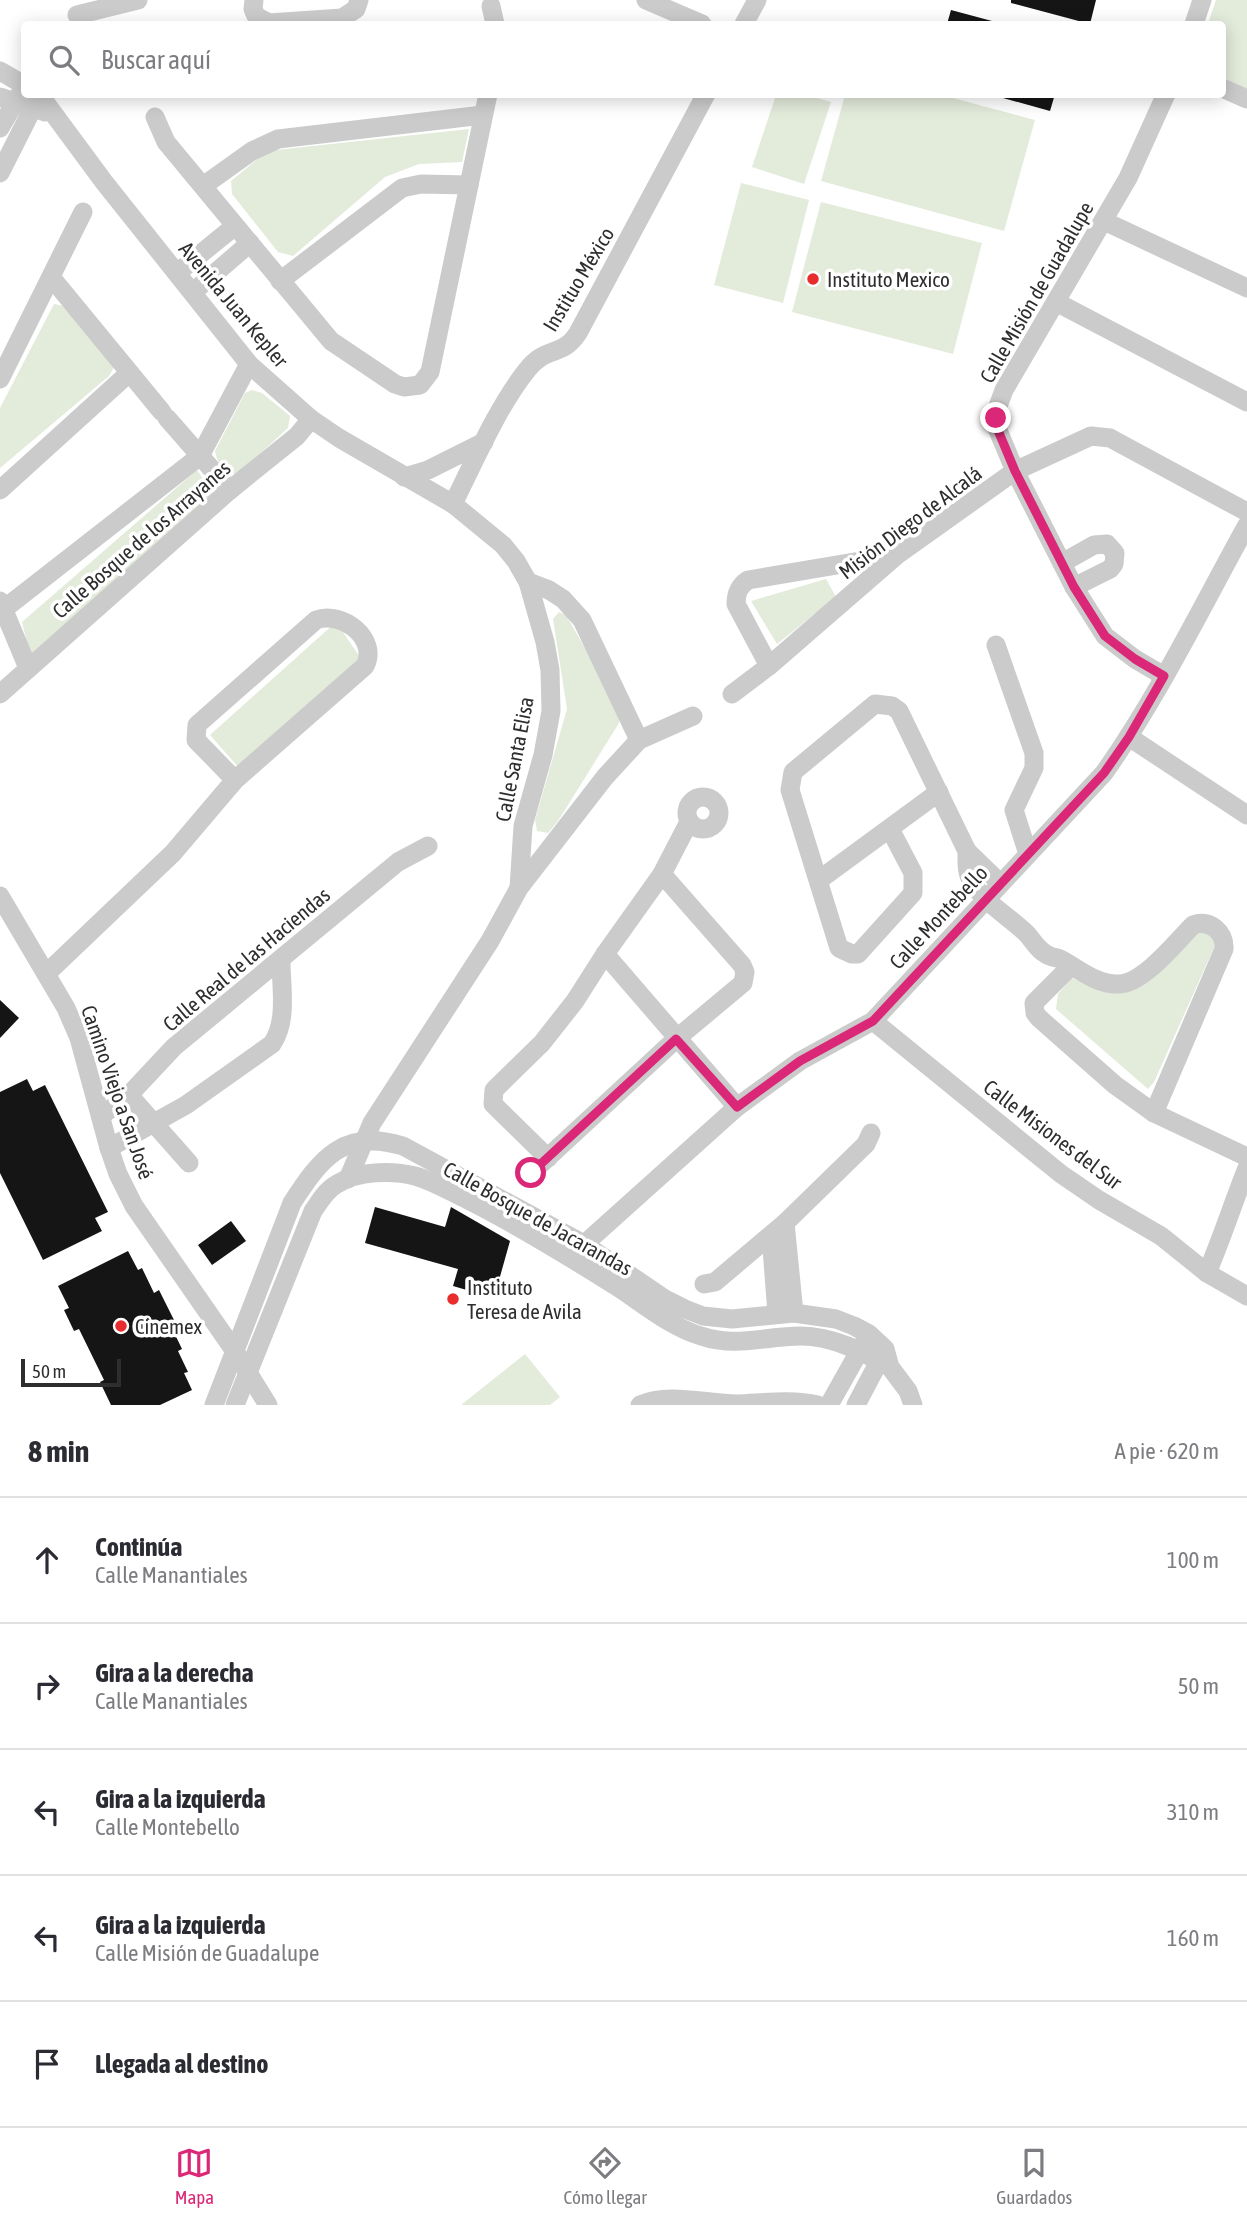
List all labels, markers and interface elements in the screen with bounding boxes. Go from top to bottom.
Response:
search box [21,21,1226,98]
icon: search [45,41,83,79]
text: Buscar aquí [101,45,211,75]
street label: Calle Misión de Guadalupe [974,197,1098,387]
street label: Instituo México [538,223,618,335]
street label: Avenida Juan Kepler [175,237,294,372]
place label: Instituto Mexico [827,267,950,291]
marker: Instituto Mexico [805,271,821,287]
route end [980,402,1011,433]
street label: Calle Bosque de los Arrayanes [47,455,235,623]
street label: Misión Diego de Alcalá [834,461,986,583]
street label: Calle Santa Elisa [490,695,538,823]
street label: Calle Montebello [884,860,992,974]
street label: Calle Real de las Haciendas [158,882,334,1036]
street label: Camino Viejo a San José [77,1002,159,1182]
street label: Calle Misiones del Sur [979,1074,1127,1194]
street label: Calle Bosque de Jacarandas [440,1156,636,1280]
route start [515,1157,546,1188]
place label: Instituto Teresa de Avila [467,1275,582,1323]
marker: Instituto Teresa de Avila [445,1291,461,1307]
place label: Cinemex [135,1314,202,1338]
marker: Cinemex [113,1318,129,1334]
scale bar [21,1356,121,1388]
text: 50 m [32,1360,66,1382]
text: 8 min [28,1434,89,1468]
text: A pie · 620 m [1115,1438,1219,1464]
text: Continúa [95,1532,182,1562]
icon: ahead [28,1541,66,1579]
text: 100 m [1167,1547,1219,1573]
text: Calle Manantiales [95,1562,248,1588]
text: Gira a la derecha [95,1658,254,1688]
icon: right [28,1667,66,1705]
text: 50 m [1178,1673,1219,1699]
text: Calle Manantiales [95,1688,248,1714]
text: Gira a la izquierda [95,1784,266,1814]
icon: left [28,1793,66,1831]
text: 310 m [1167,1799,1219,1825]
text: Calle Montebello [95,1814,240,1840]
text: Gira a la izquierda [95,1910,266,1940]
icon: left [28,1919,66,1957]
text: 160 m [1167,1925,1219,1951]
text: Calle Misión de Guadalupe [95,1940,319,1966]
icon: arrive [28,2045,66,2083]
text: Llegada al destino [95,2049,268,2079]
tab: Mapa [175,2144,214,2208]
tab: Cómo llegar [563,2144,647,2208]
tab: Guardados [996,2144,1072,2208]

